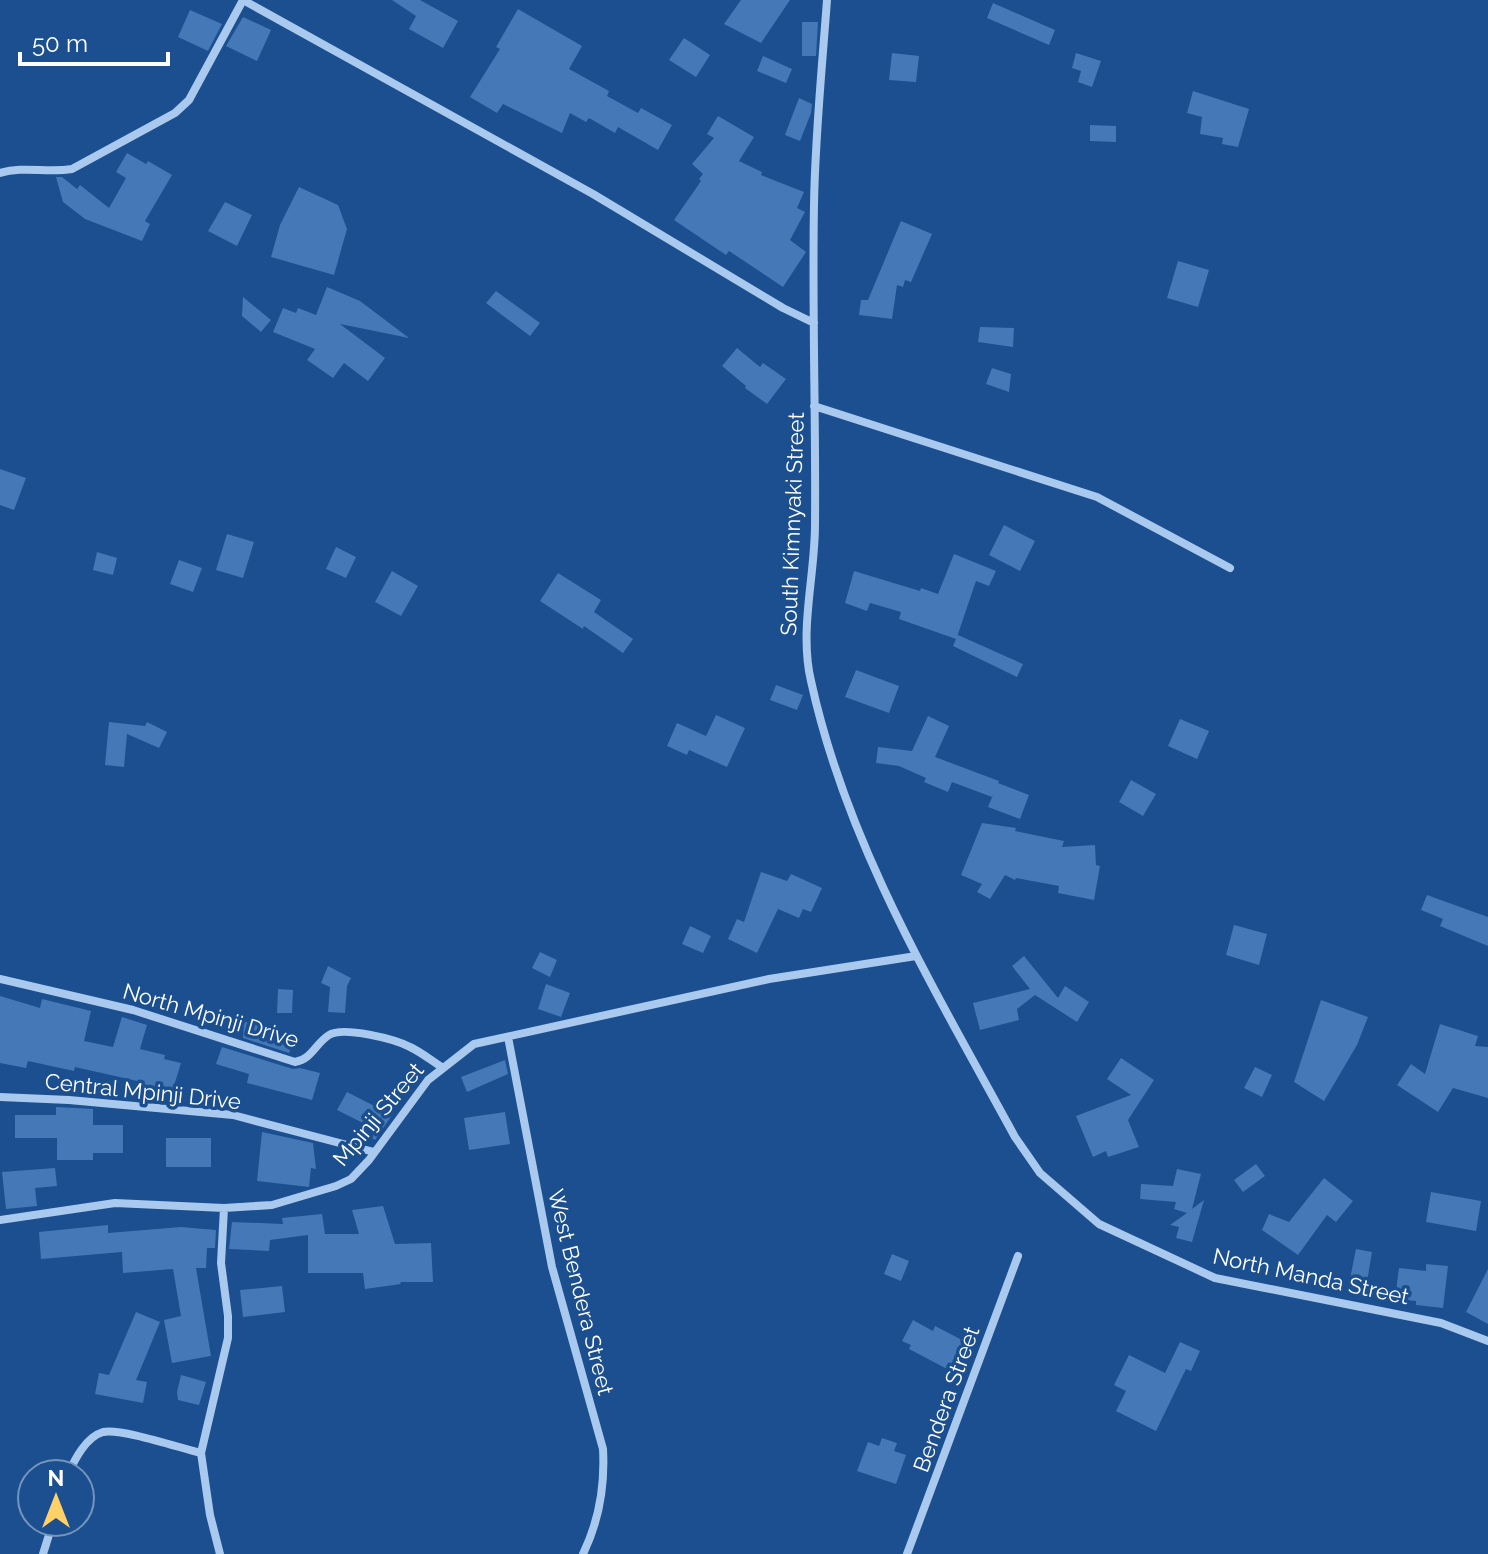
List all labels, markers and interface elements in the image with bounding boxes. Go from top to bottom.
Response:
scale bar [20,16,168,66]
text: 50 m [32,29,88,58]
street label: South Kimnyaki Street [775,411,809,636]
street label: North Mpinji Drive [120,977,302,1053]
street label: Mpinji Street [327,1057,429,1171]
street label: Central Mpinji Drive [44,1068,242,1114]
street label: West Bendera Street [543,1186,619,1398]
street label: North Manda Street [1211,1243,1412,1310]
street label: Bendera Street [908,1322,985,1475]
north arrow [16,1458,96,1538]
text: N [48,1465,64,1491]

